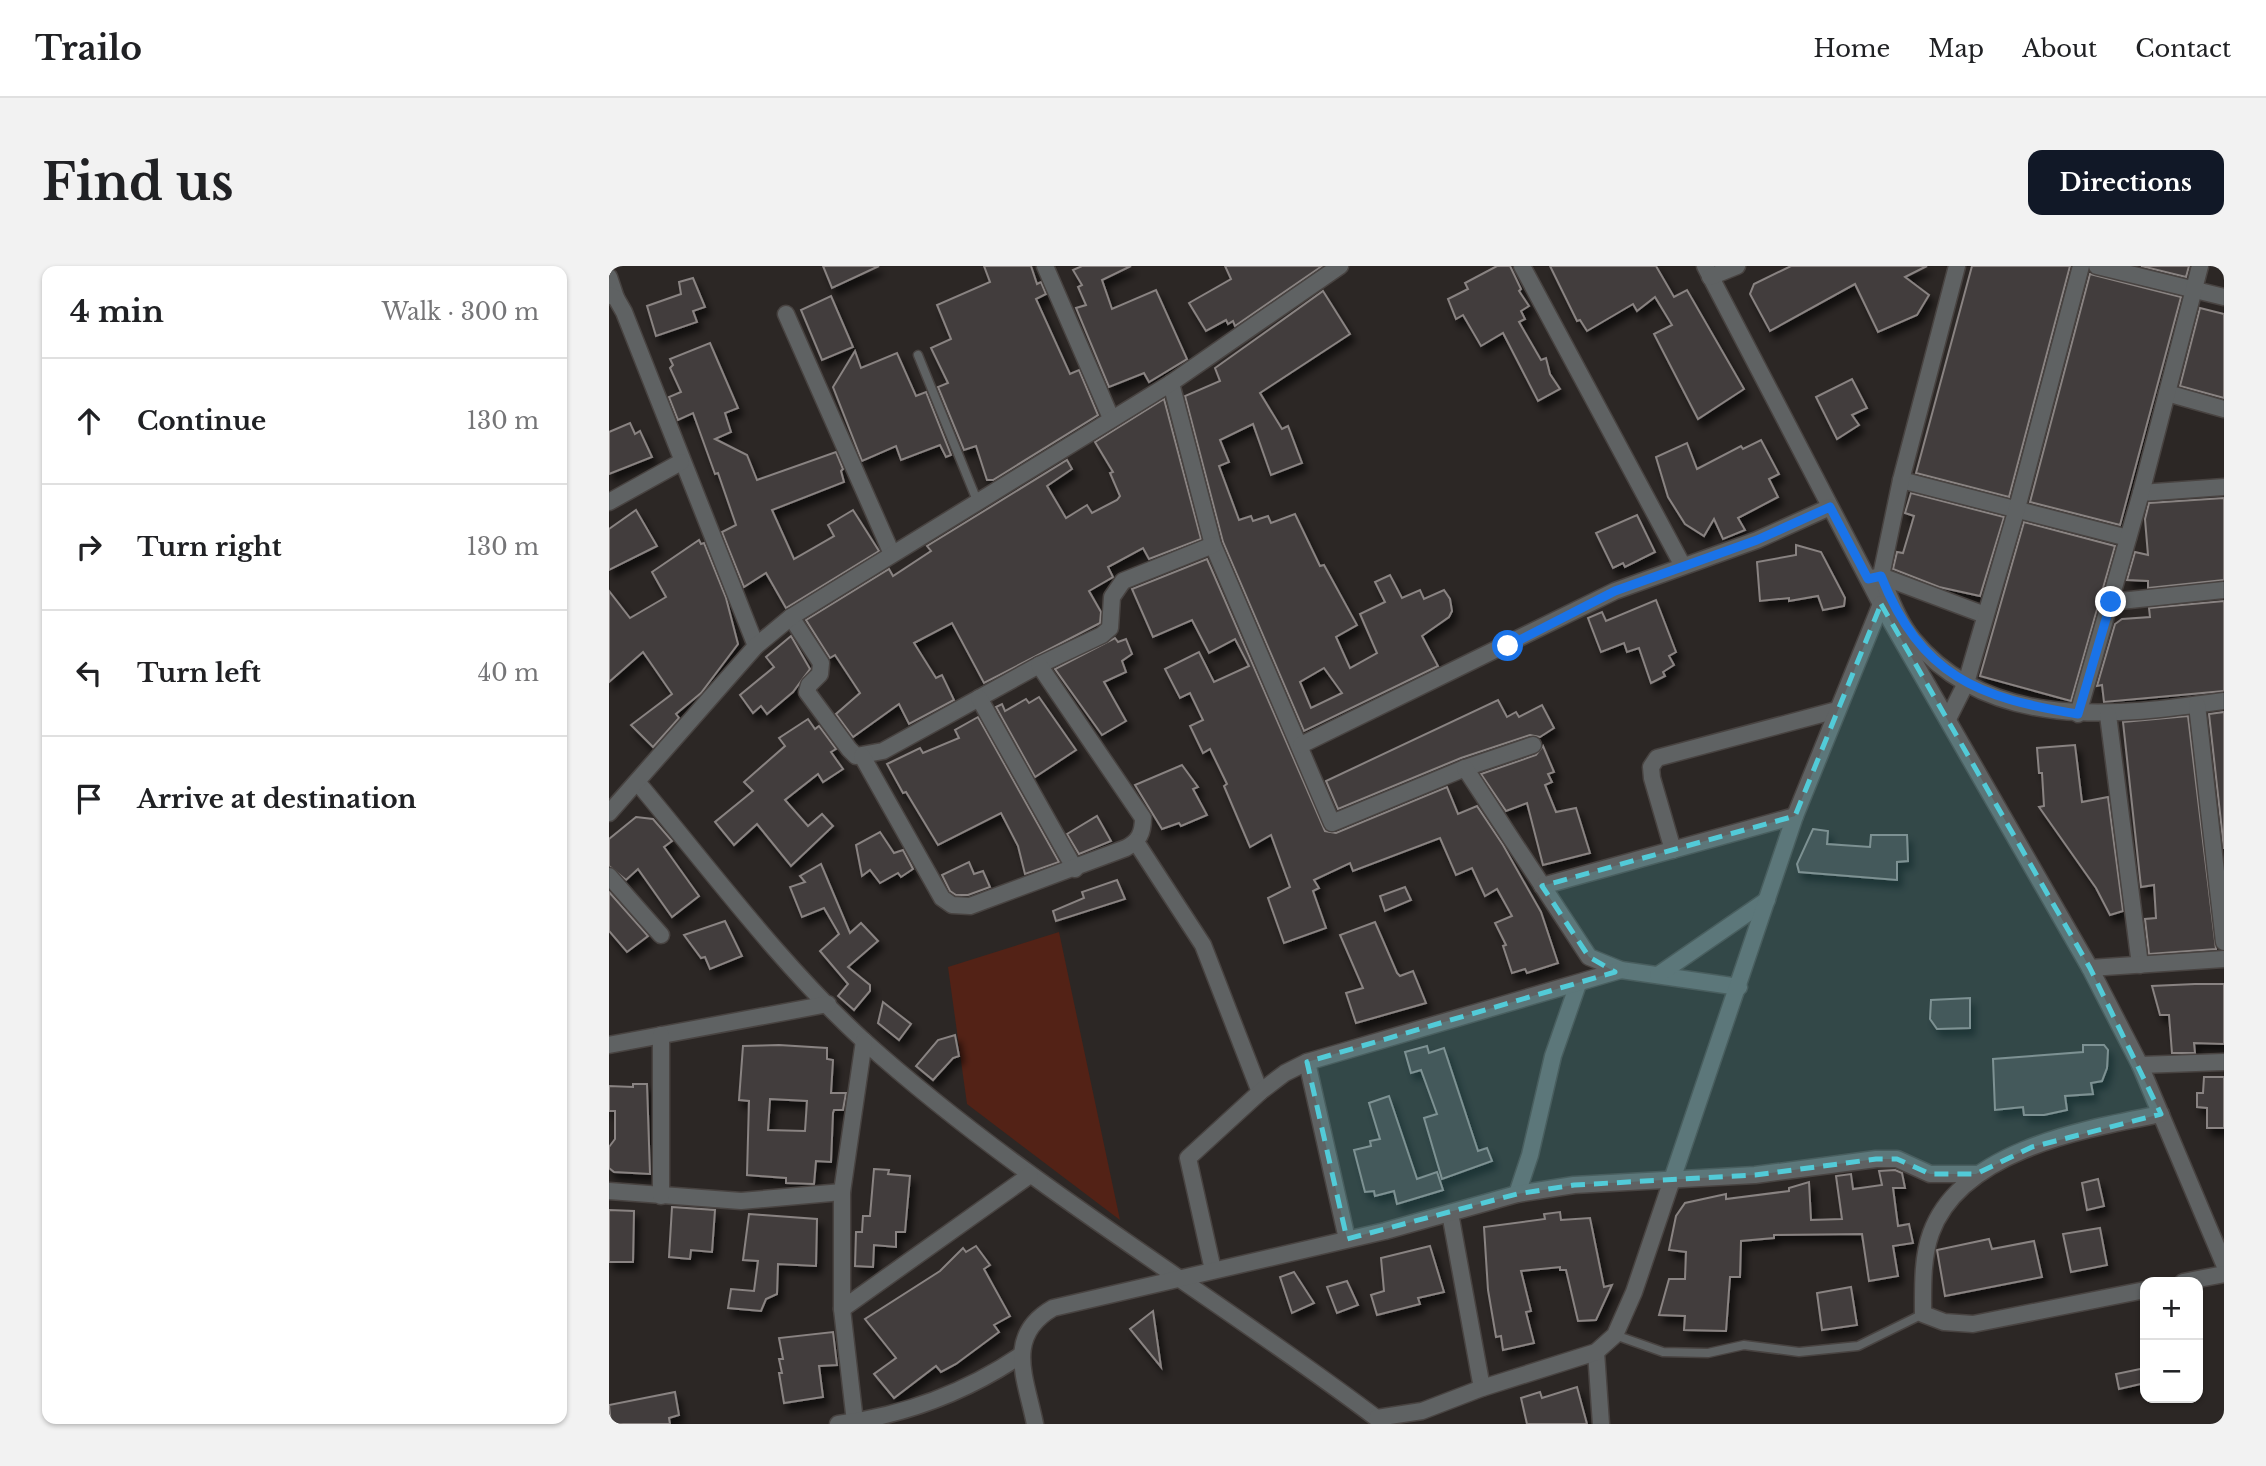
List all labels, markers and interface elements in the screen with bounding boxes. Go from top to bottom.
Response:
text: Trailo [35,28,142,69]
text: Home [1814,34,1890,63]
text: Map [1928,34,1984,63]
text: About [2022,34,2097,63]
text: Contact [2135,34,2231,63]
button: Directions [2028,150,2224,215]
text: Find us [42,152,234,213]
text: 4 min [70,293,164,330]
text: Walk · 300 m [382,298,539,326]
icon: ahead [70,402,108,440]
text: Continue [137,405,266,437]
text: 130 m [467,407,539,435]
icon: right [70,528,108,566]
text: Turn right [137,531,282,563]
text: 130 m [467,533,539,561]
route end [2095,586,2126,617]
route start [1492,630,1523,661]
icon: left [70,654,108,692]
text: Turn left [137,657,261,689]
text: 40 m [478,659,539,687]
icon: arrive [70,780,108,818]
text: Arrive at destination [137,783,417,815]
map controls [2140,1277,2203,1403]
button: + [2140,1277,2203,1340]
button: − [2140,1340,2203,1403]

